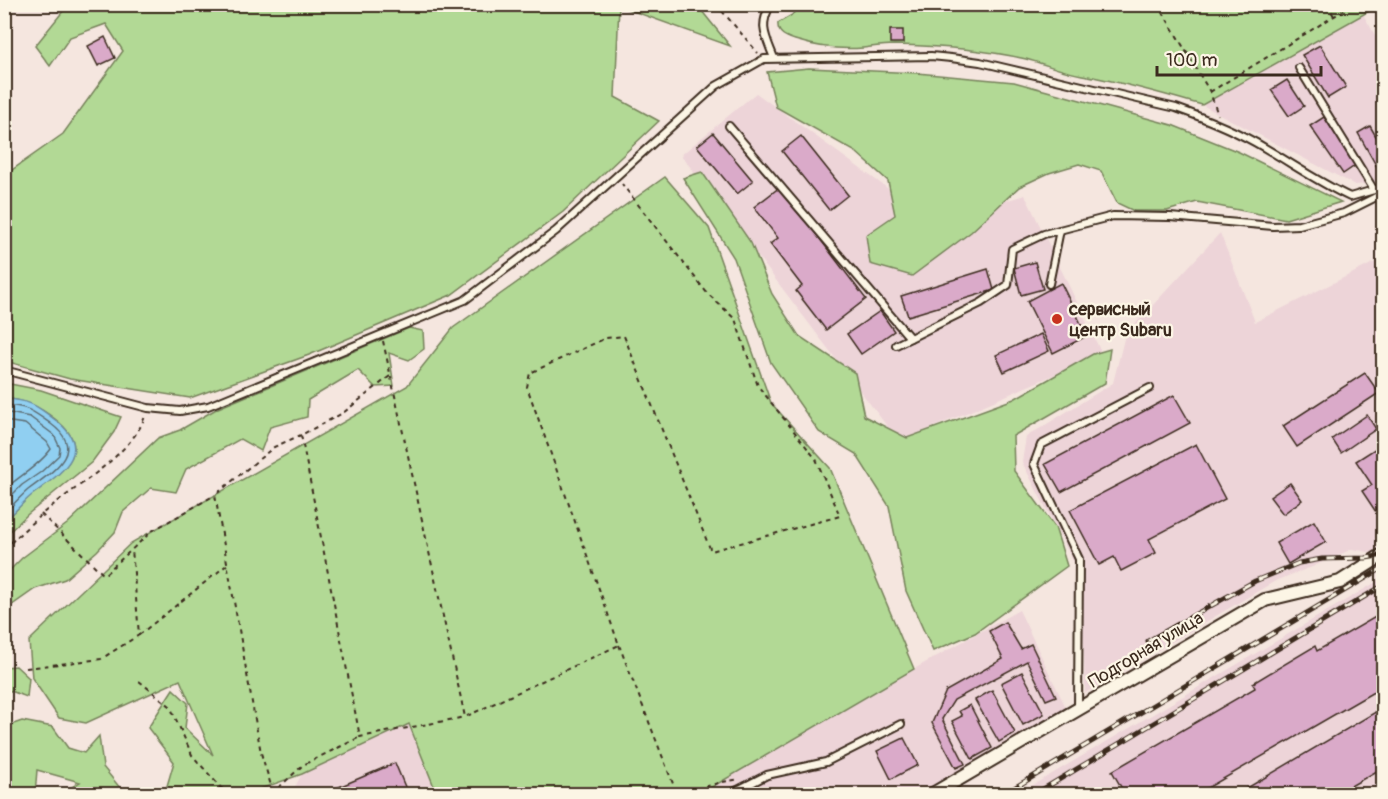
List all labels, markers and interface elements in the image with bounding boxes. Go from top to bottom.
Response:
scale bar [1157,39,1320,77]
text: 100 m [1166,49,1218,72]
place label: сервисный центр Subaru [1068,298,1172,342]
marker: сервисный центр Subaru [1050,312,1064,326]
street label: Подгорная улица [1084,607,1208,693]

